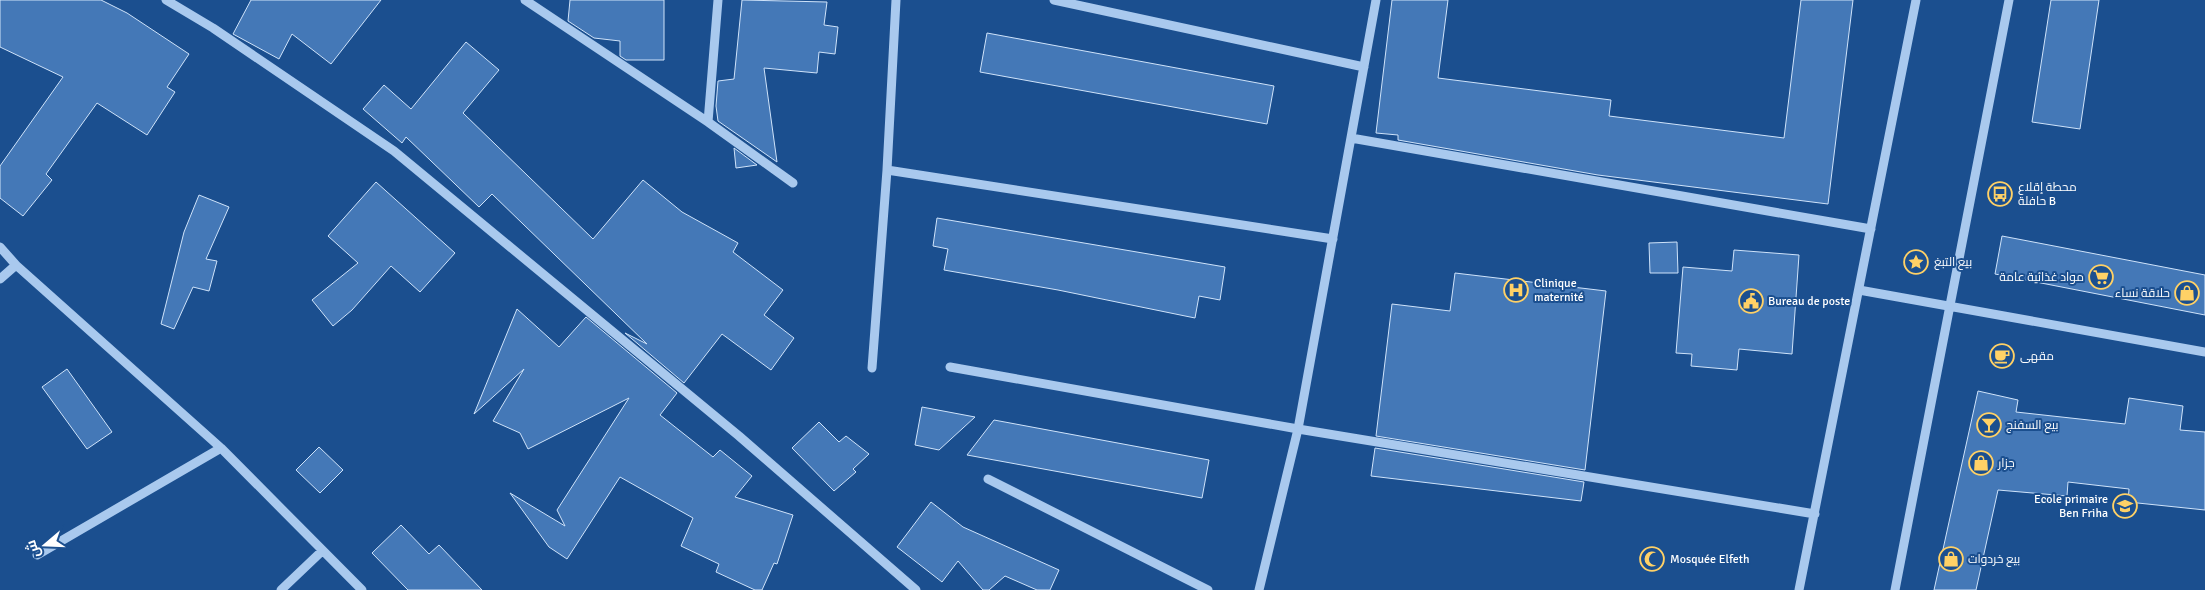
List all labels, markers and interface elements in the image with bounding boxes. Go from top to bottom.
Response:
place label: محطة إقلاع حافلة B [2018,180,2077,209]
bus stop icon: محطة إقلاع حافلة B [1987,181,2013,207]
place icon: بيع التبغ [1903,249,1929,275]
place label: بيع التبغ [1934,255,1972,270]
supermarket icon: مواد غذائية عامة [2088,264,2114,290]
place label: مواد غذائية عامة [1999,270,2084,285]
place label: Clinique maternité [1534,276,1584,305]
hospital icon: Clinique maternité [1503,277,1529,303]
shop icon: حلاقة نساء [2174,280,2200,306]
place label: حلاقة نساء [2115,286,2170,301]
public building icon: Bureau de poste [1738,288,1764,314]
place label: Bureau de poste [1768,294,1850,309]
cafe icon: مقهى [1989,343,2015,369]
place label: مقهى [2020,349,2054,364]
bar icon: بيع السفنج [1976,412,2002,438]
place label: بيع السفنج [2006,418,2059,433]
shop icon: جزار [1968,450,1994,476]
place label: جزار [1997,456,2015,471]
place label: Ecole primaire Ben Friha [2034,492,2108,521]
school or university icon: Ecole primaire Ben Friha [2112,493,2138,519]
north arrow [20,520,70,570]
text: ش [22,538,44,560]
mosque icon: Mosquée Elfeth [1639,546,1665,572]
shop icon: بيع خردوات [1938,546,1964,572]
place label: Mosquée Elfeth [1670,552,1750,567]
place label: بيع خردوات [1968,552,2020,567]

